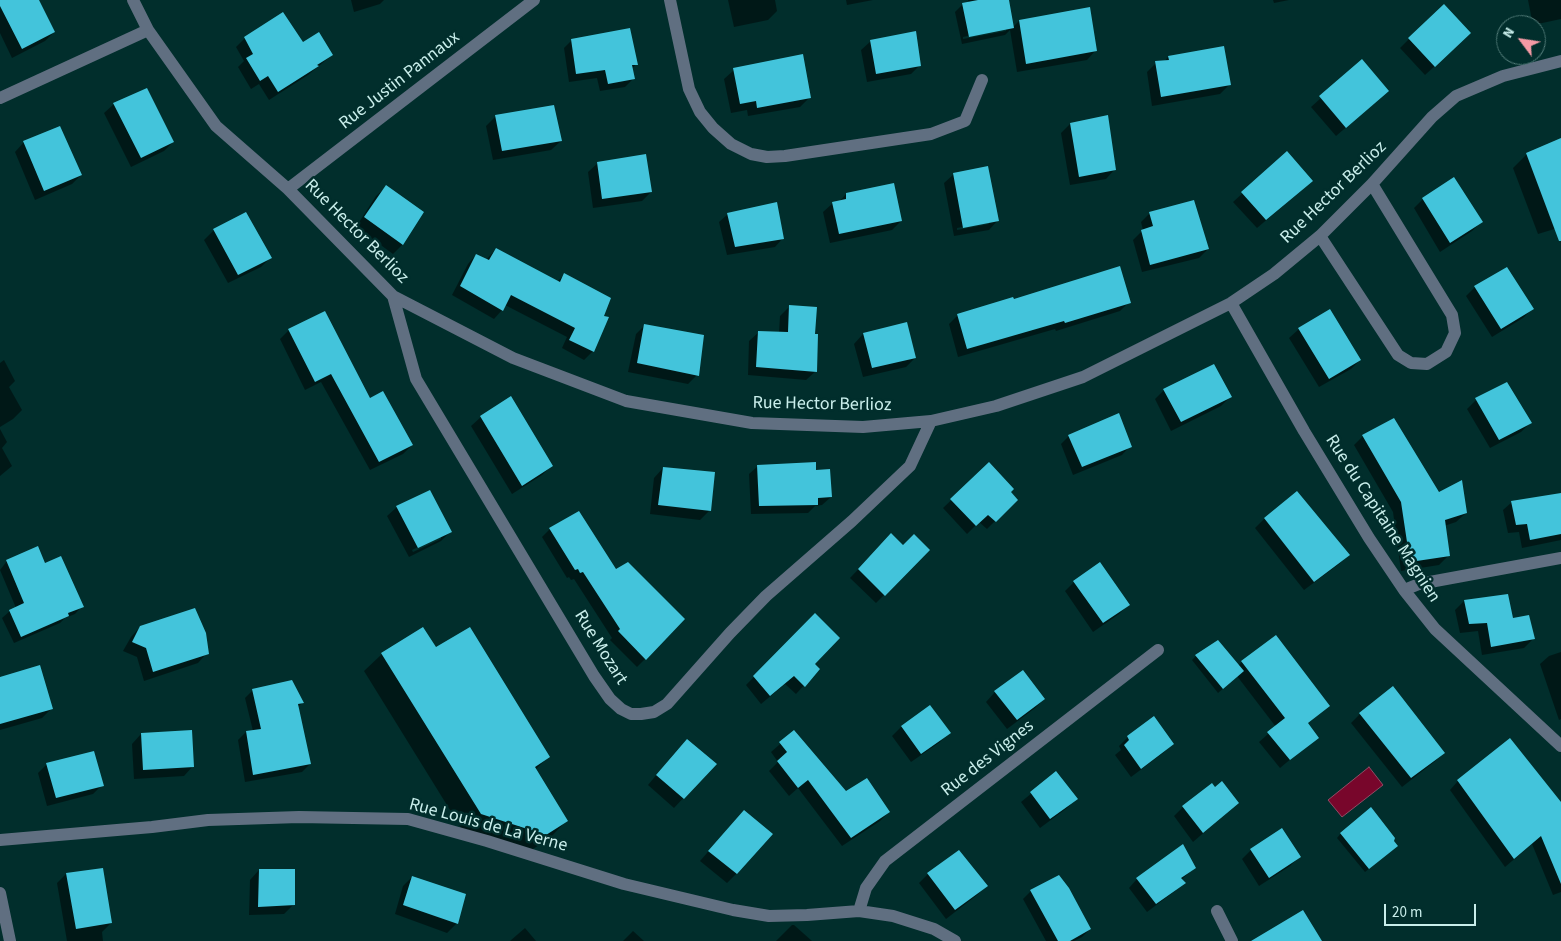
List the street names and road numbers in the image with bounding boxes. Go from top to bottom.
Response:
street label: Rue Justin Pannaux [335,27,465,135]
street label: Rue Hector Berlioz [1277,137,1391,249]
street label: Rue Hector Berlioz [299,175,413,289]
street label: Rue Hector Berlioz [752,393,892,417]
street label: Rue du Capitaine Magnien [1320,431,1444,607]
street label: Rue Mozart [569,607,631,689]
street label: Rue des Vignes [937,716,1039,802]
street label: Rue Louis de La Verne [406,794,570,858]

